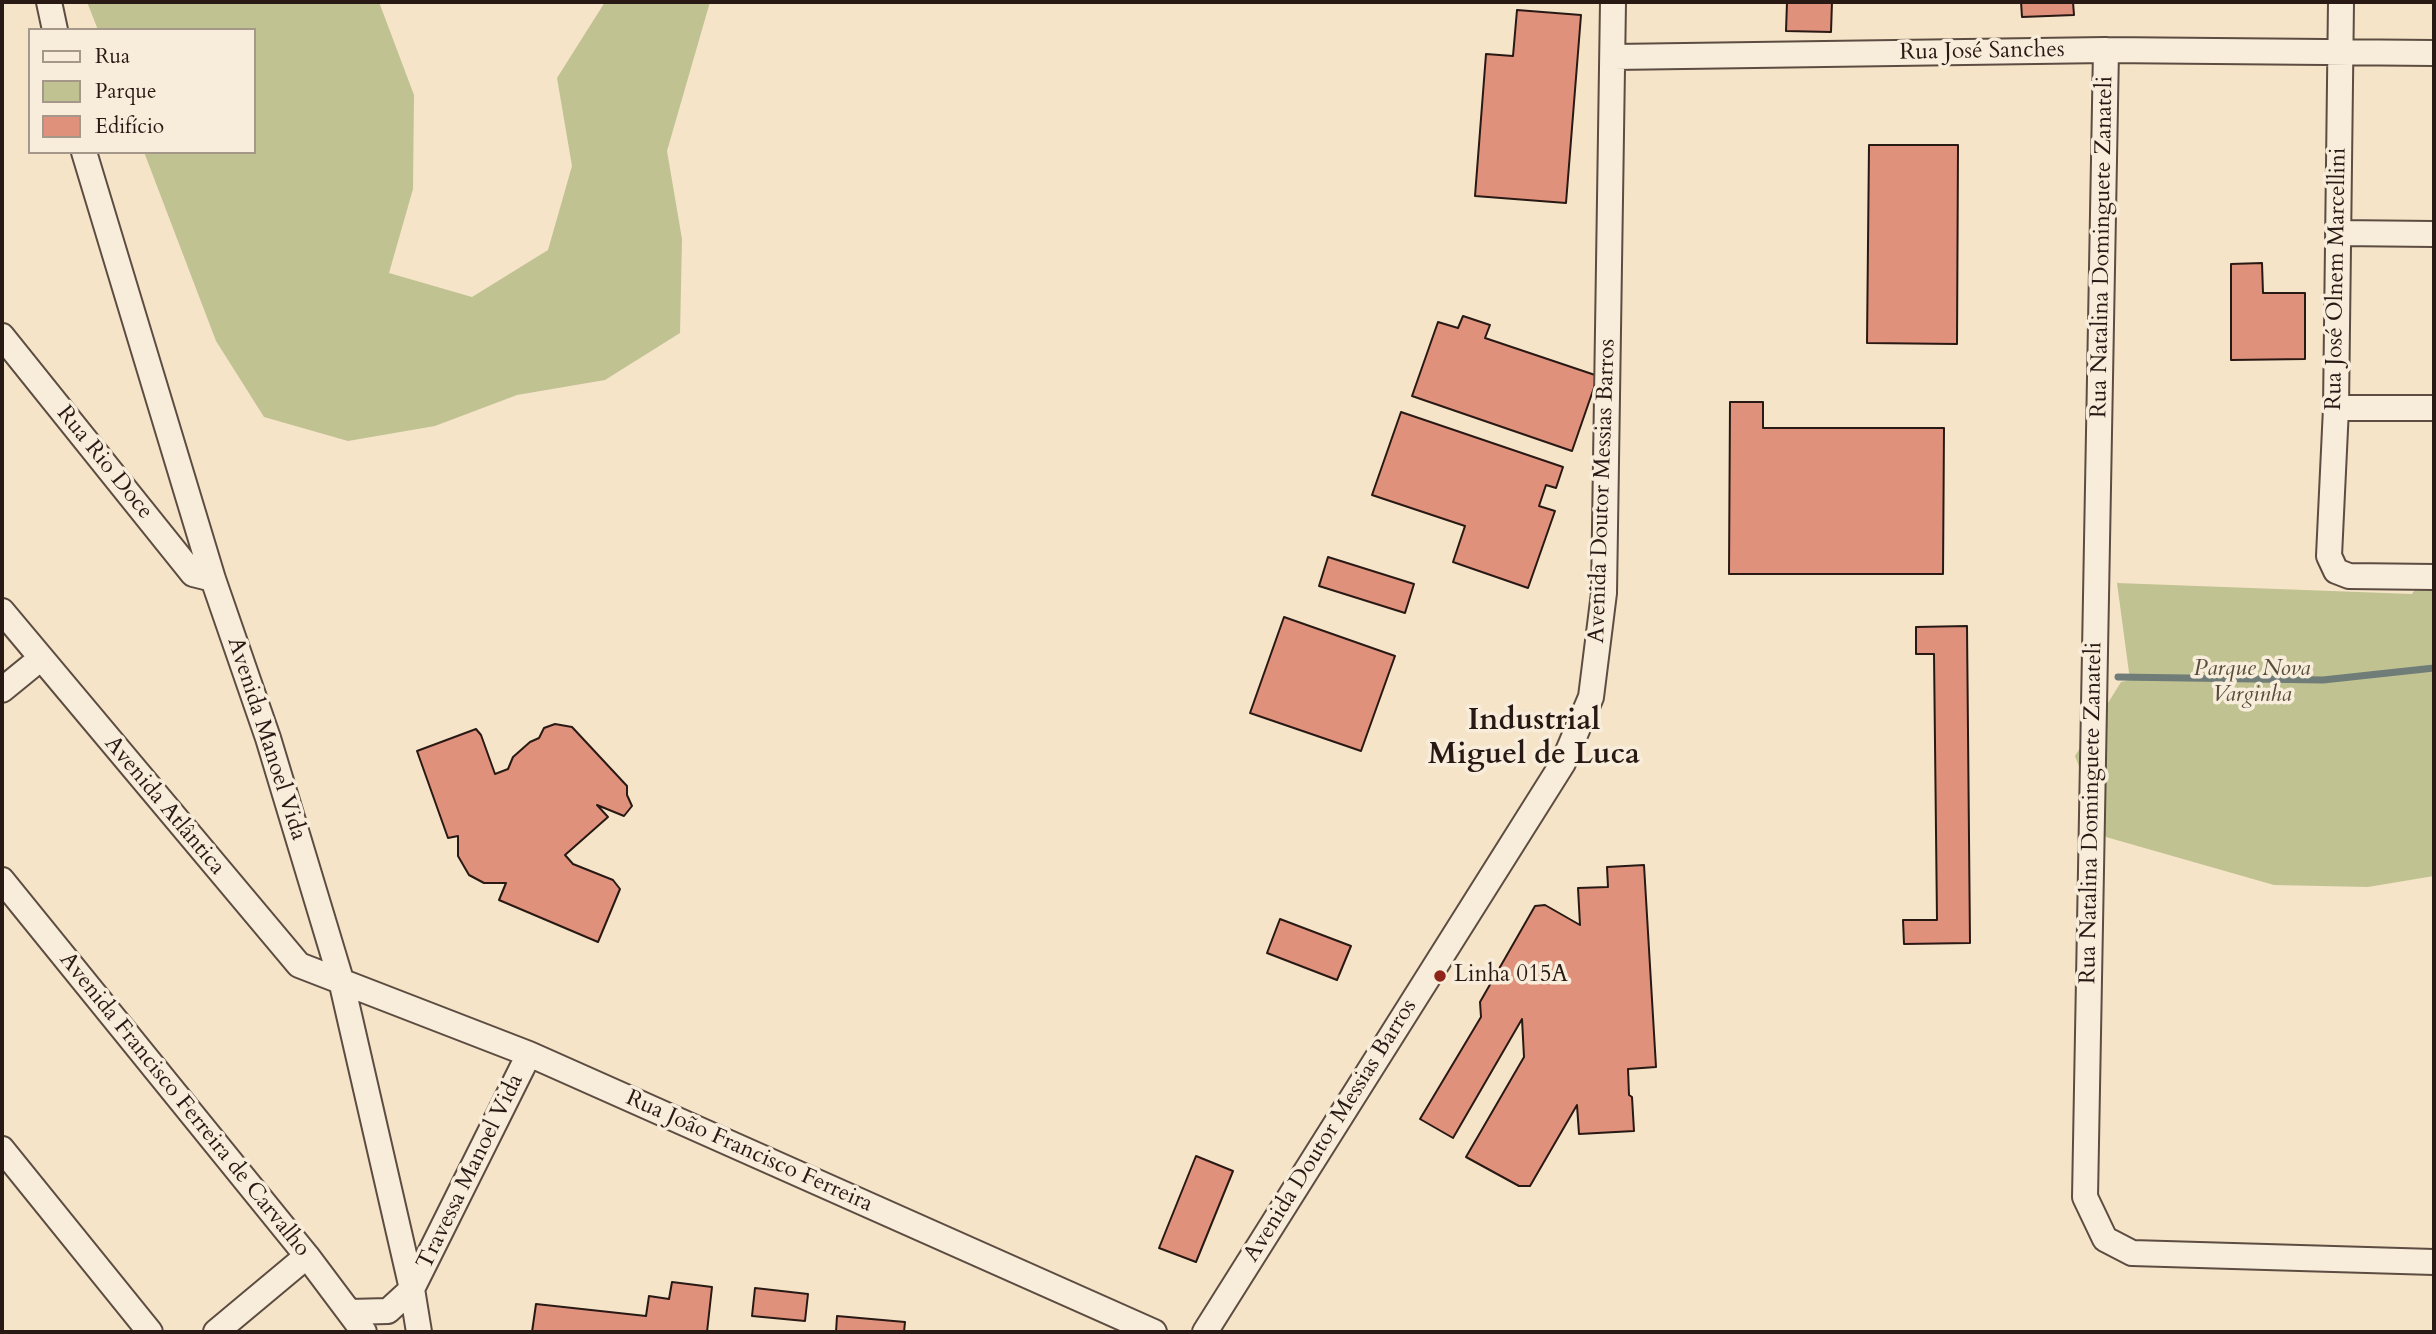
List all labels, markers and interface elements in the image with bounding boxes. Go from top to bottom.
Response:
legend [28,28,256,154]
street label: Rua José Sanches [1899,37,2065,67]
text: Rua [95,42,130,71]
street label: Rua Natalina Dominguete Zanateli [2086,76,2120,418]
text: Parque [95,77,156,106]
text: Edifício [95,112,164,141]
street label: Rua José Olnem Marcellini [2321,147,2353,411]
street label: Avenida Doutor Messias Barros [1584,338,1622,644]
street label: Rua Rio Doce [50,401,158,525]
street label: Avenida Manoel Vida [220,634,312,844]
street label: Rua Natalina Dominguete Zanateli [2075,642,2109,984]
park label: Parque Nova Varginha [2194,656,2310,710]
district label: Industrial Miguel de Luca [1428,704,1640,774]
street label: Avenida Atlântica [98,731,230,881]
street label: Avenida Francisco Ferreira de Carvalho [53,947,315,1263]
place label: Linha 015A [1454,962,1568,990]
marker: Linha 015A [1432,968,1448,984]
street label: Avenida Doutor Messias Barros [1239,995,1423,1267]
street label: Travessa Manoel Vida [412,1070,530,1274]
street label: Rua João Francisco Ferreira [621,1085,877,1219]

